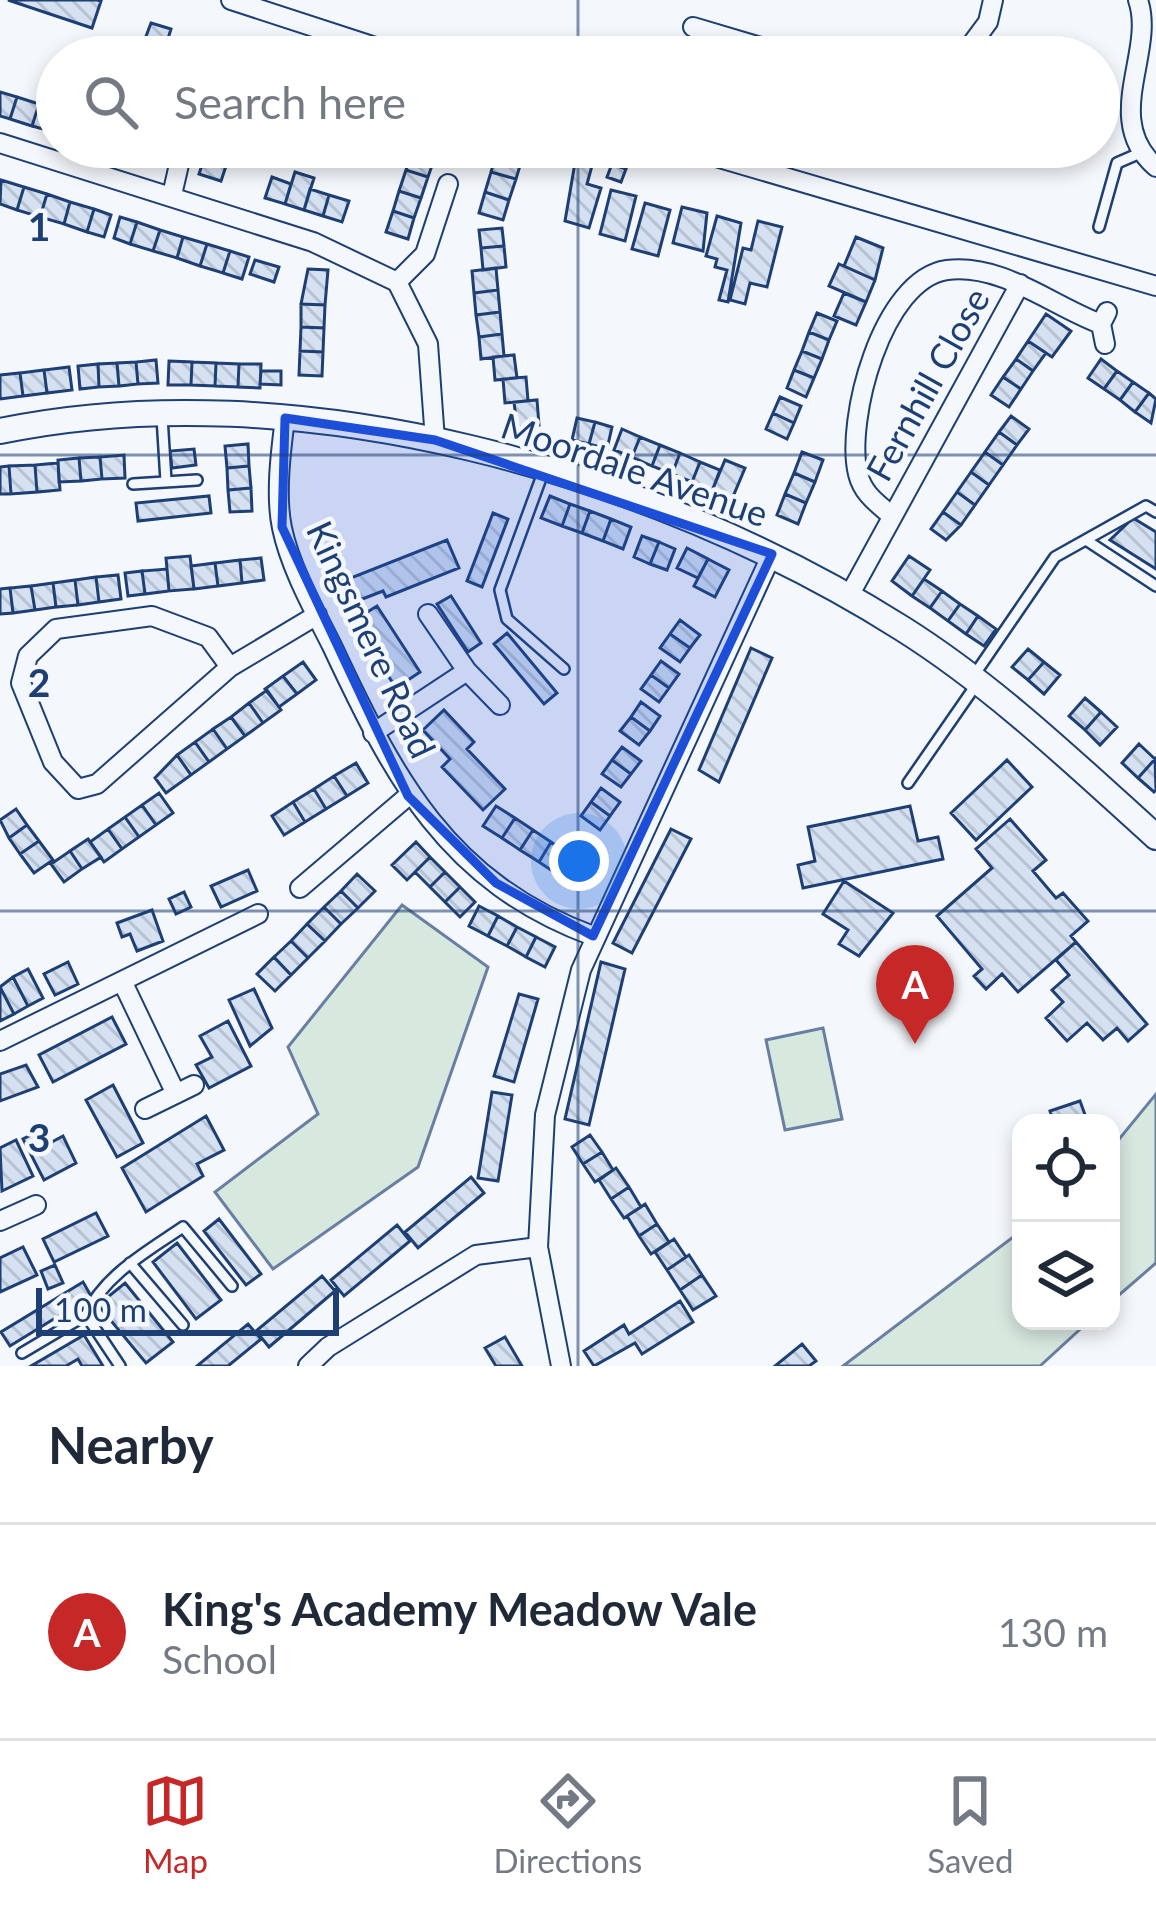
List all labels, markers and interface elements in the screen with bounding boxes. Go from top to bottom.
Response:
search box [36,36,1120,168]
icon: search [78,69,144,135]
text: Search here [174,75,406,129]
text: 1 [28,203,50,249]
street label: Fernhill Close [856,280,998,488]
street label: Moordale Avenue [496,403,774,535]
street label: Kingsmere Road [298,514,446,764]
text: 2 [28,659,50,705]
your location [549,831,609,891]
pin: A [876,945,954,1044]
text: 3 [28,1114,50,1160]
map controls [1012,1114,1120,1330]
button: locate [1012,1114,1120,1222]
button: layers [1012,1222,1120,1330]
scale bar [36,1282,339,1335]
text: 100 m [54,1289,147,1329]
text: Nearby [48,1414,214,1475]
text: King's Academy Meadow Vale [162,1582,757,1636]
text: A [73,1609,101,1655]
text: 130 m [998,1609,1108,1655]
text: School [162,1636,277,1682]
tab: Map [142,1768,208,1880]
tab: Directions [493,1768,642,1880]
tab: Saved [927,1768,1014,1880]

